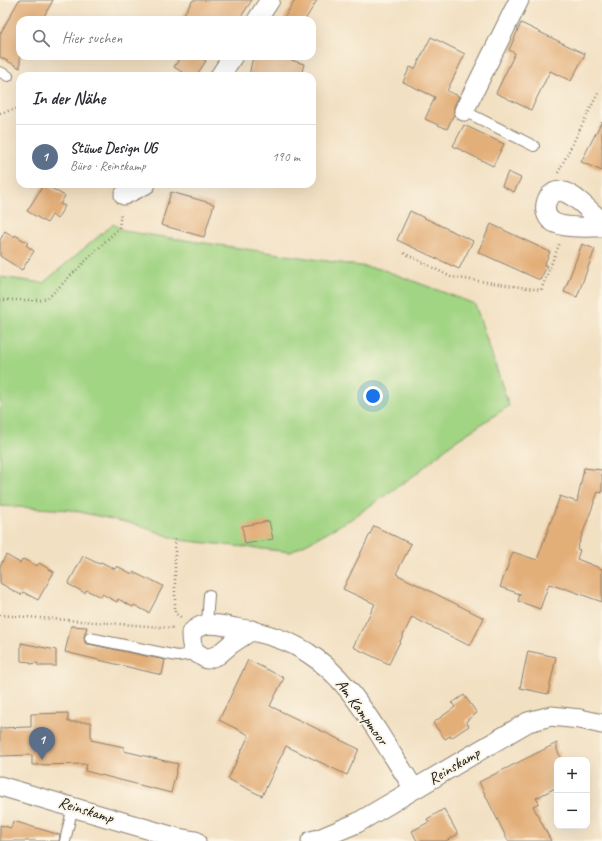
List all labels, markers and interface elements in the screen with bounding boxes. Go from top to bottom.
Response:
search box [16,16,316,60]
icon: search [30,27,52,49]
text: Hier suchen [62,29,122,48]
text: In der Nähe [32,88,105,109]
text: Stüwe Design UG [70,139,157,158]
text: 1 [42,149,48,165]
text: 190 m [272,149,300,165]
text: Büro · Reinskamp [70,158,146,174]
your location [363,386,383,406]
street label: Am Kampmoor [331,675,393,750]
pin: 1 [29,727,55,760]
street label: Reinskamp [425,742,484,789]
map controls [554,757,590,829]
button: + [554,757,590,793]
street label: Reinskamp [56,792,117,828]
button: − [554,793,590,829]

